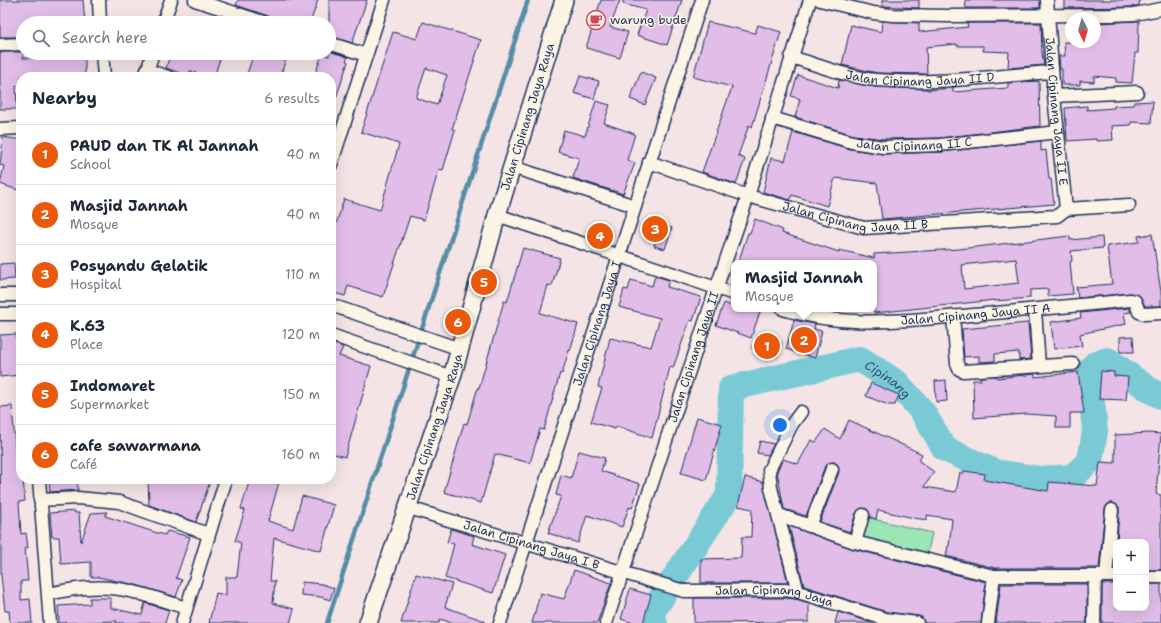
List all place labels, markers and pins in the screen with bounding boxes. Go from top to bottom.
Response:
cafe icon: warung bude [585,9,607,31]
place label: warung bude [610,12,687,28]
pin: 3 [642,214,668,244]
pin: 4 [587,221,613,251]
pin: 5 [471,267,497,297]
pin: 6 [445,307,471,337]
pin: 2 [791,325,817,355]
pin: 1 [754,331,780,361]

